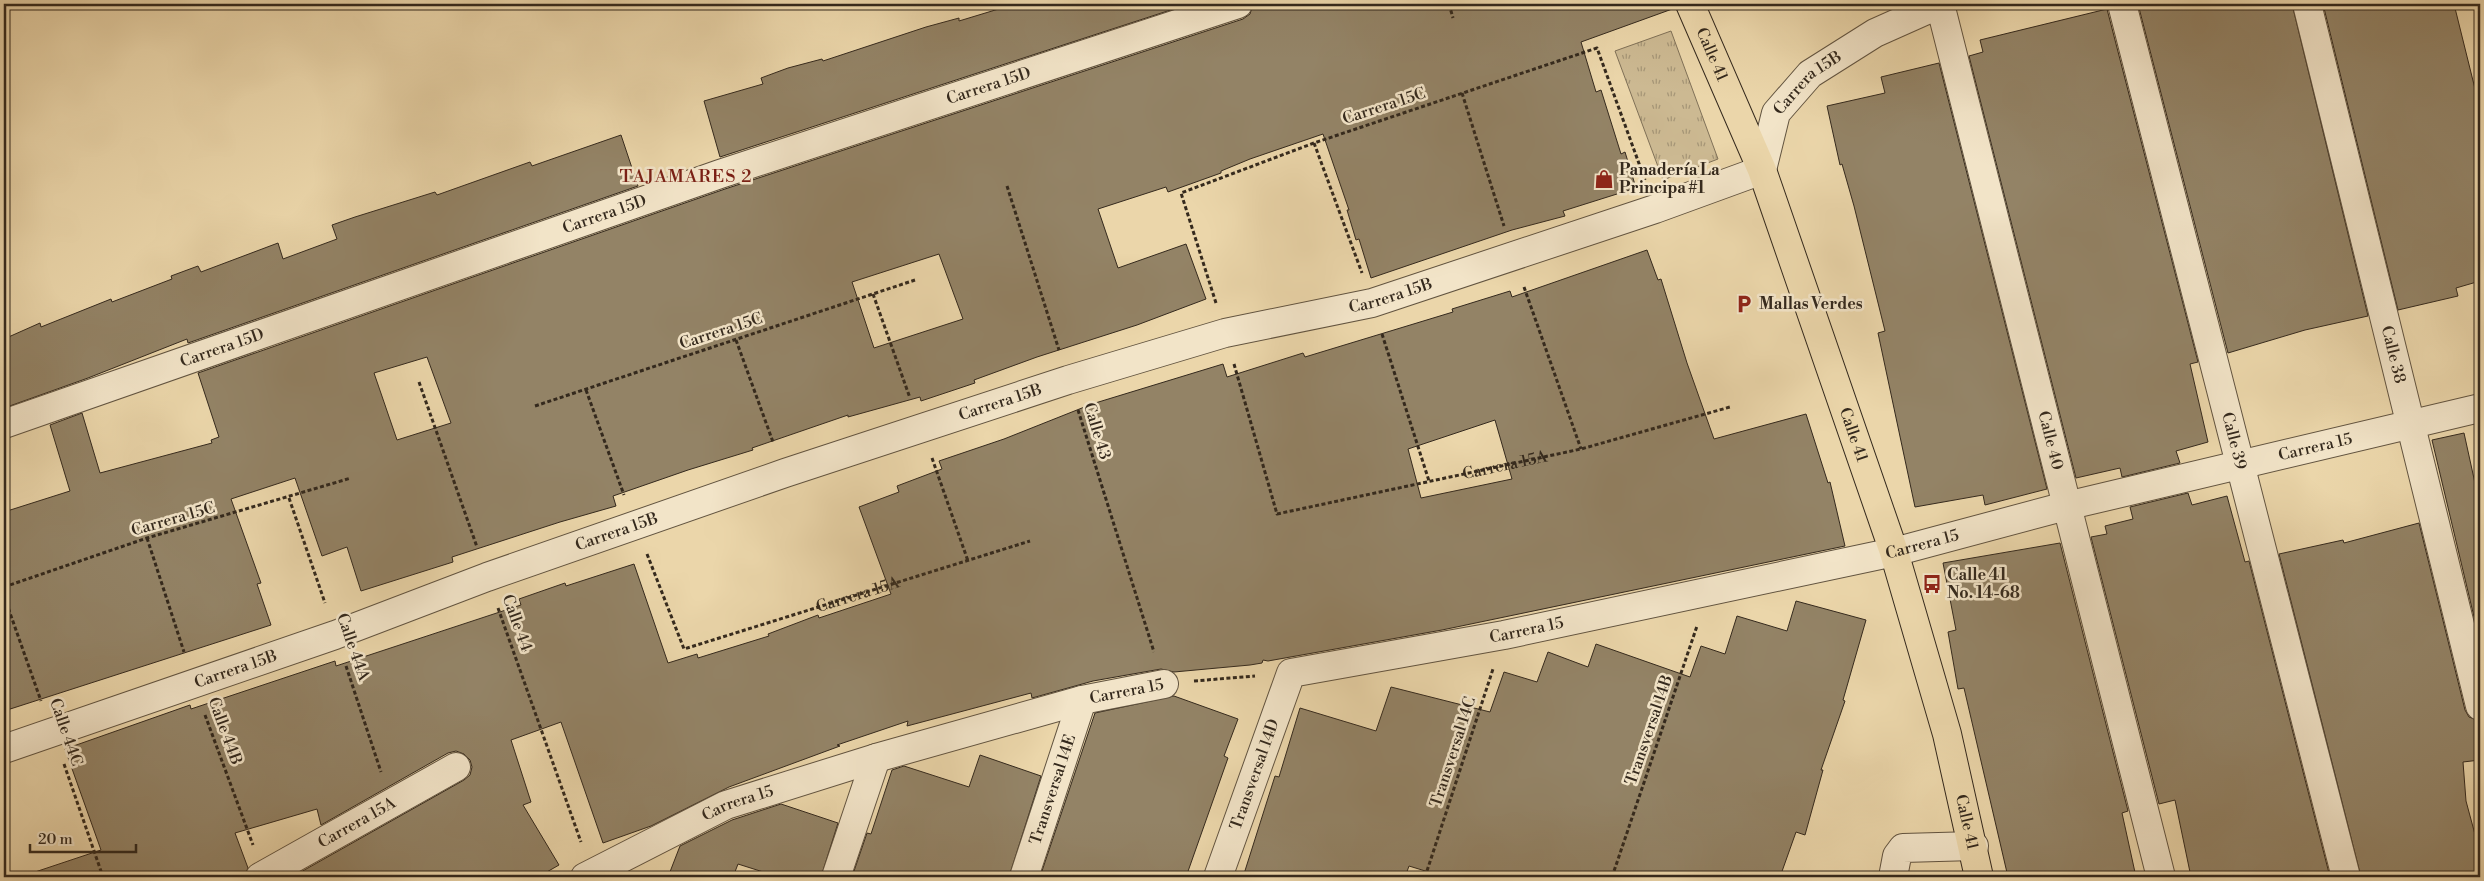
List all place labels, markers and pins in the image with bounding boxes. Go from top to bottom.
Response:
place label: Panadería La Principa #1 [1619,160,1720,198]
shop icon: Panadería La Principa #1 [1593,168,1615,190]
parking icon: Mallas Verdes [1733,293,1755,315]
place label: Mallas Verdes [1759,294,1863,314]
place label: Calle 41 No. 14-68 [1947,565,2020,603]
bus stop icon: Calle 41 No. 14-68 [1921,573,1943,595]

